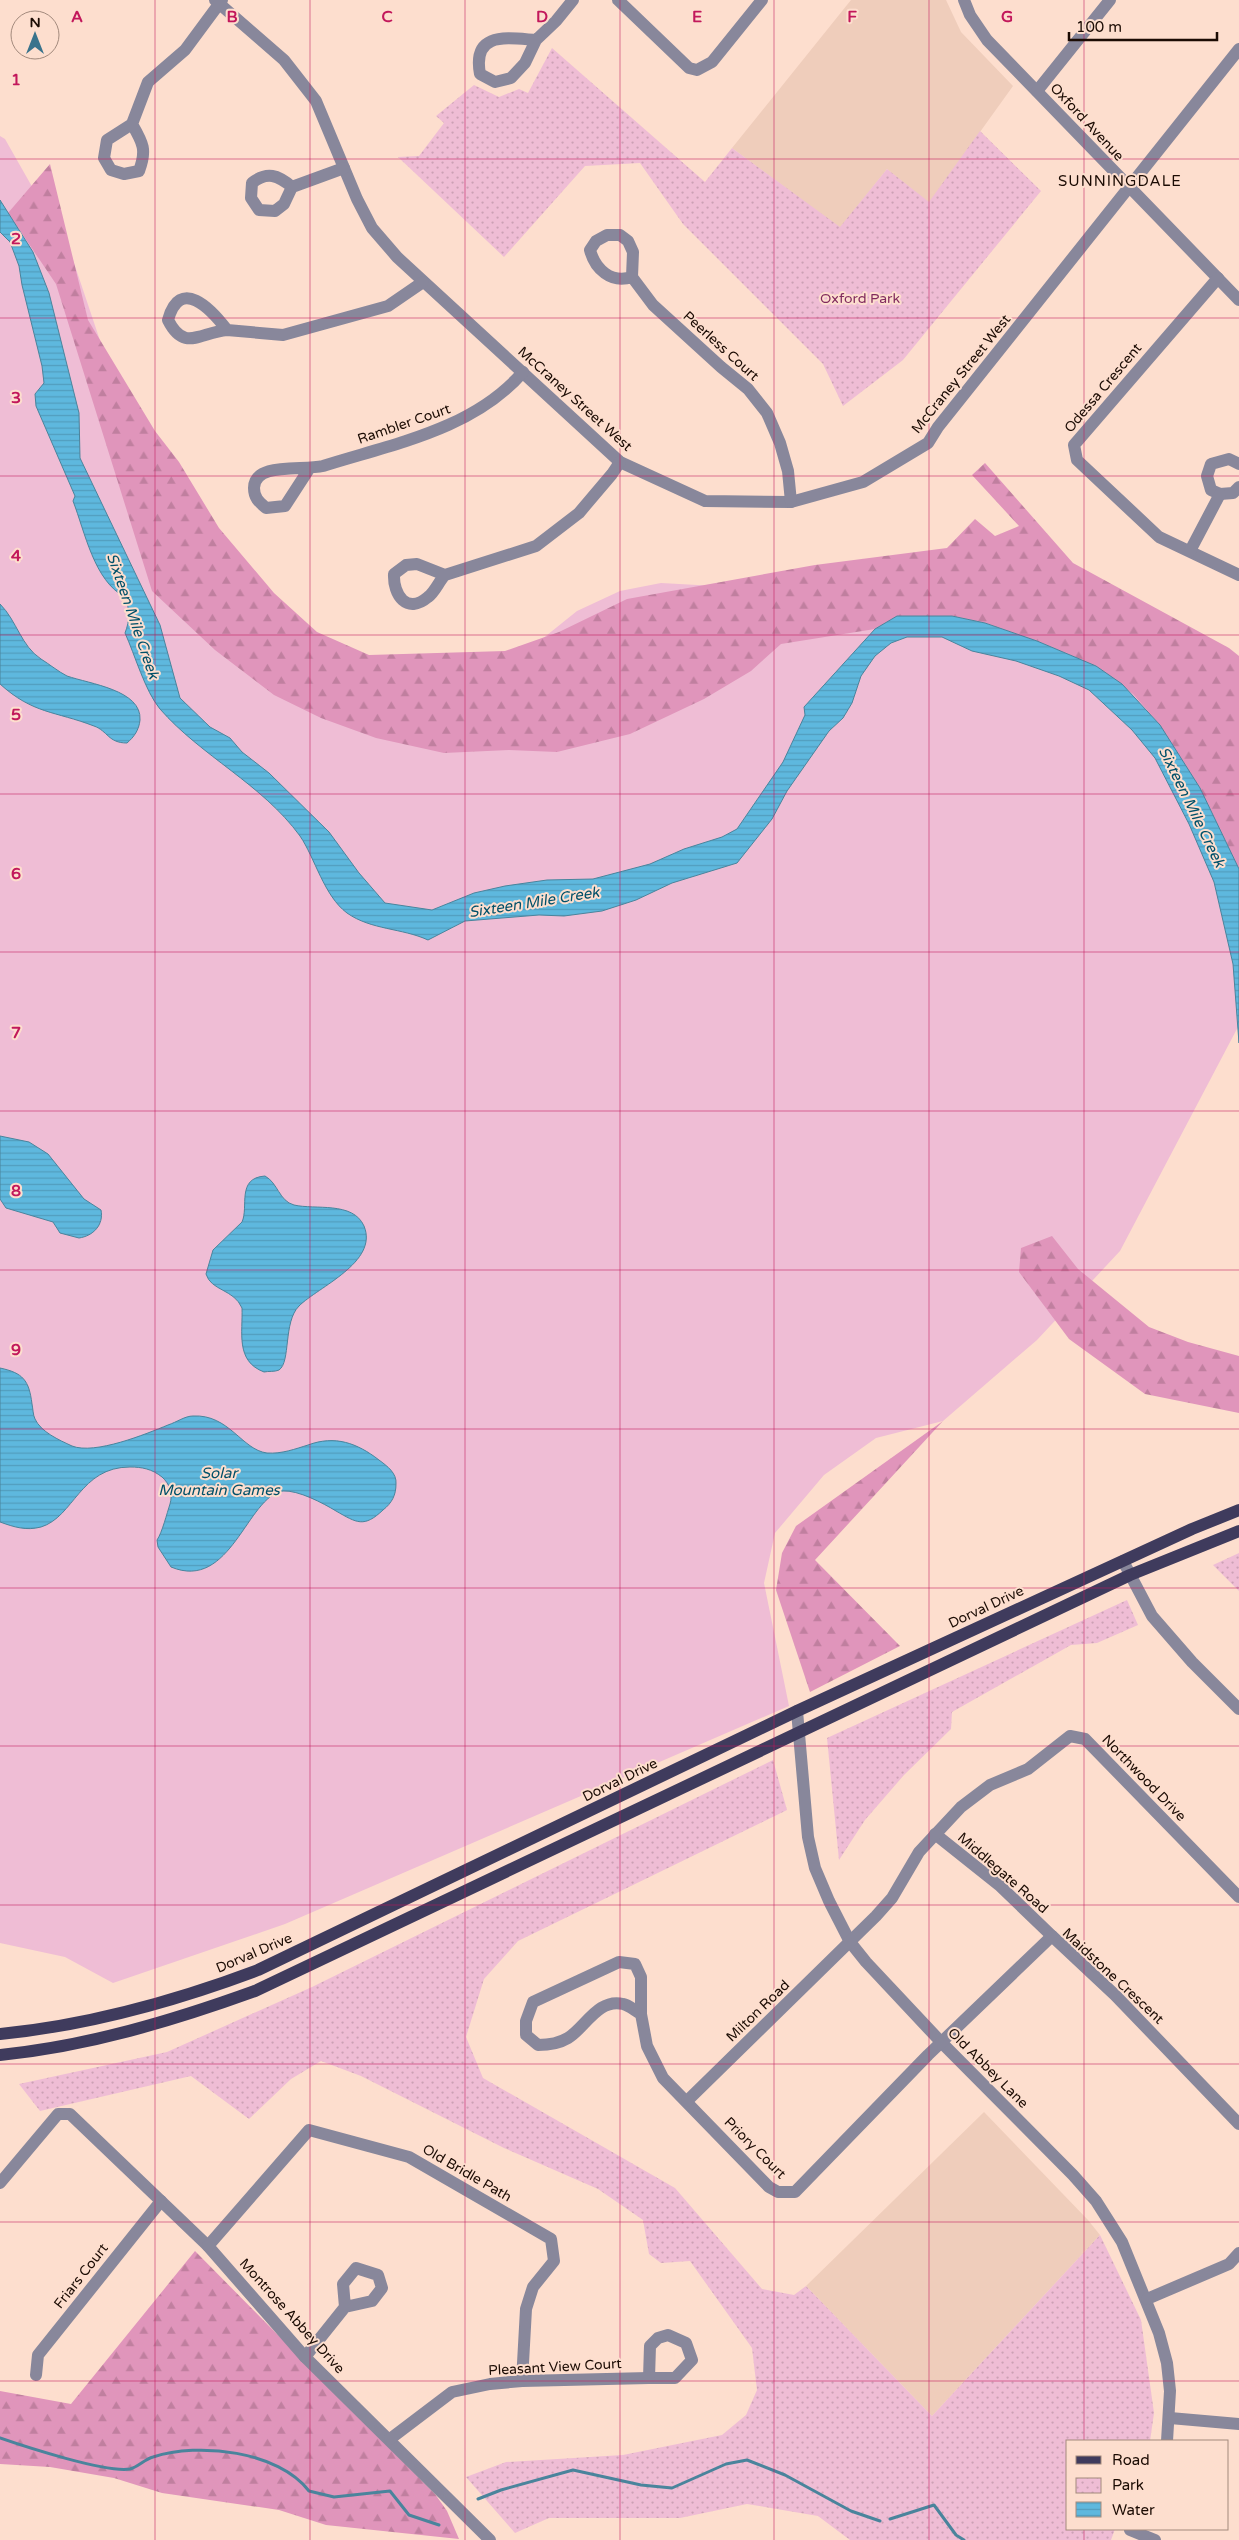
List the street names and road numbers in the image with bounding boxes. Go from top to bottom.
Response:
street label: Oxford Avenue [1047,80,1127,165]
street label: Peerless Court [680,308,763,385]
street label: McCraney Street West [908,311,1015,437]
street label: Odessa Crescent [1061,339,1146,436]
street label: McCraney Street West [514,343,636,455]
street label: Rambler Court [355,400,453,448]
street label: Dorval Drive [946,1582,1026,1632]
street label: Northwood Drive [1098,1731,1190,1825]
street label: Dorval Drive [580,1755,660,1805]
street label: Middlegate Road [954,1829,1052,1917]
street label: Maidstone Crescent [1059,1925,1168,2028]
street label: Dorval Drive [213,1929,295,1977]
street label: Milton Road [723,1977,793,2045]
street label: Old Abbey Lane [944,2024,1032,2112]
street label: Priory Court [721,2114,790,2183]
street label: Old Bridle Path [419,2141,515,2205]
street label: Friars Court [50,2240,112,2312]
street label: Montrose Abbey Drive [236,2255,348,2377]
street label: Pleasant View Court [488,2355,623,2379]

